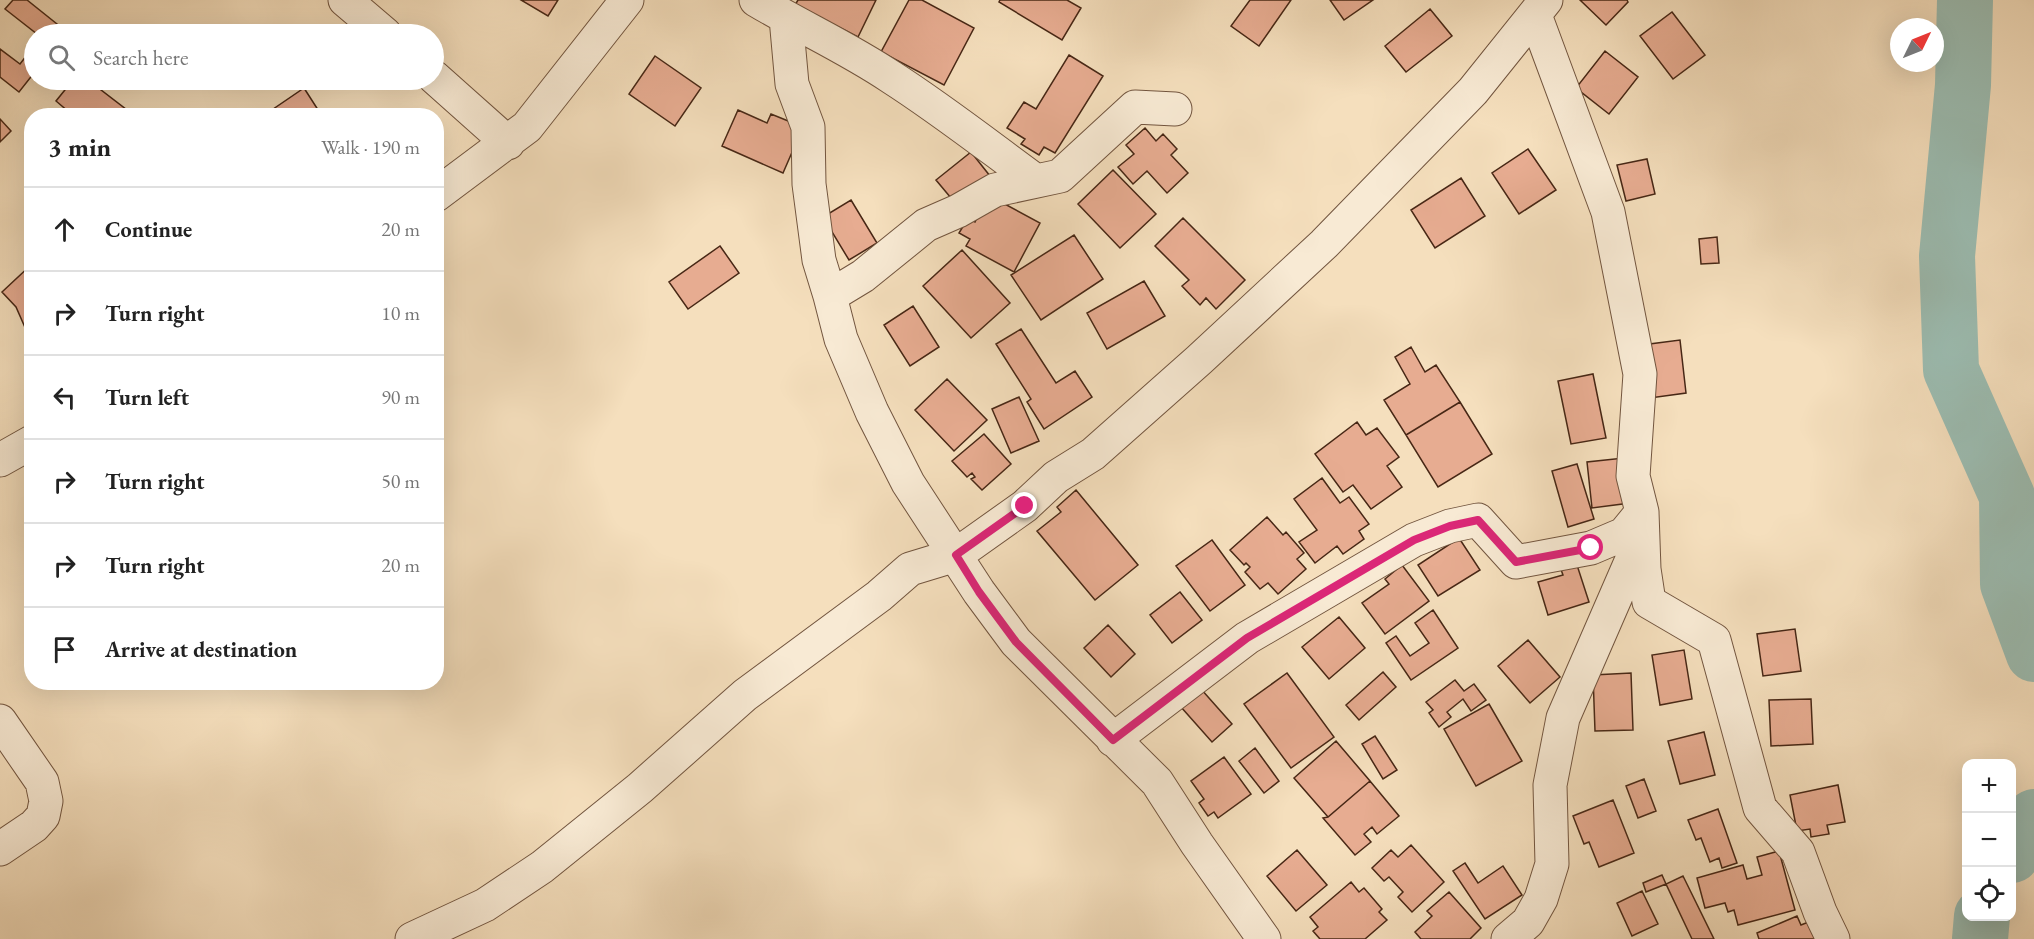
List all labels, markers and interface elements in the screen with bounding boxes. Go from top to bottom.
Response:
north arrow [1890,18,1944,72]
search box [24,24,444,90]
icon: search [45,41,78,74]
text: Search here [93,43,188,72]
text: 3 min [48,130,111,164]
text: Walk · 190 m [321,134,420,160]
icon: ahead [48,213,81,246]
text: Continue [105,215,192,244]
text: 20 m [381,216,420,242]
icon: right [48,297,81,330]
text: Turn right [105,299,204,328]
text: 10 m [381,300,420,326]
icon: left [48,381,81,414]
text: Turn left [105,383,189,412]
text: 90 m [381,384,420,410]
icon: right [48,465,81,498]
text: Turn right [105,467,204,496]
text: 50 m [381,468,420,494]
route end [1011,492,1037,518]
route start [1577,534,1603,560]
icon: right [48,549,81,582]
text: Turn right [105,551,204,580]
text: 20 m [381,552,420,578]
icon: arrive [48,633,81,666]
text: Arrive at destination [105,635,297,664]
map controls [1962,759,2016,921]
button: + [1962,759,2016,813]
button: − [1962,813,2016,867]
button: locate [1962,867,2016,921]

